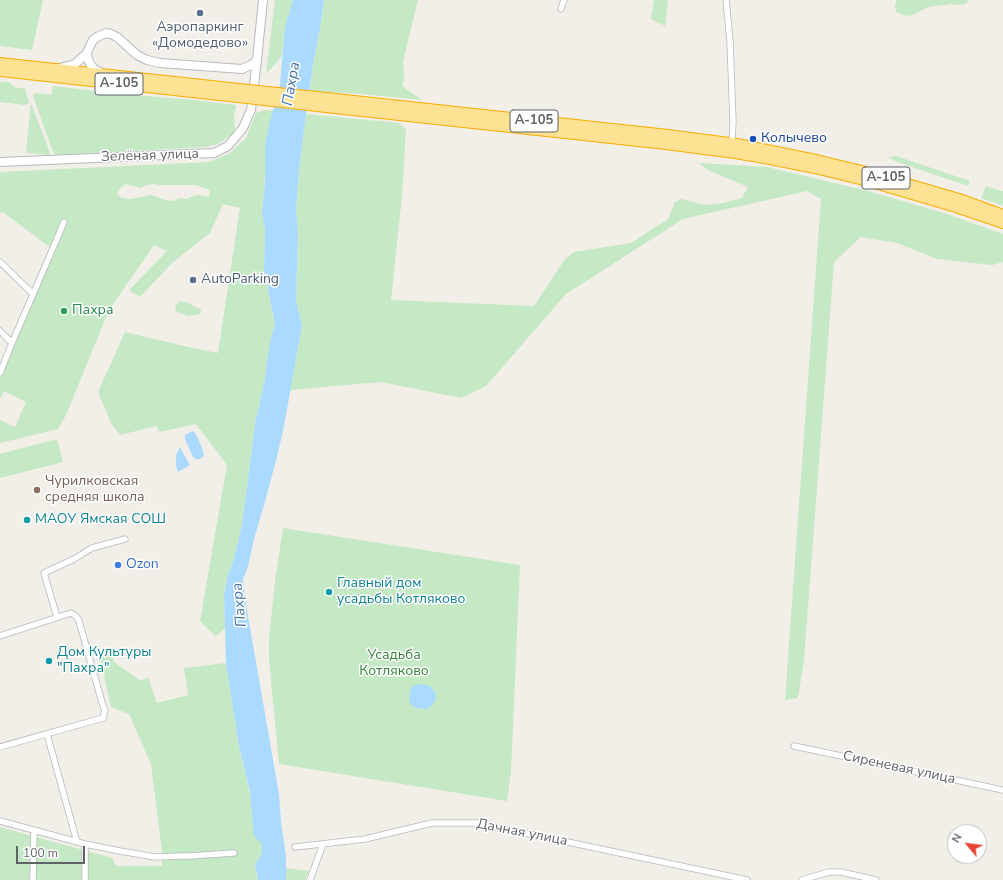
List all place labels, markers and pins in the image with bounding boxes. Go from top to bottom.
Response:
marker: Аэропаркинг «Домодедово» [195,8,205,18]
place label: Аэропаркинг «Домодедово» [152,20,248,52]
place label: Колычево [761,131,827,147]
marker: Колычево [748,134,758,144]
place label: AutoParking [201,272,279,288]
marker: AutoParking [188,275,198,285]
place label: Пахра [72,303,113,319]
marker: Пахра [59,306,69,316]
place label: Чурилковская средняя школа [45,474,145,506]
marker: Чурилковская средняя школа [32,485,42,495]
place label: МАОУ Ямская СОШ [35,512,166,528]
marker: МАОУ Ямская СОШ [22,515,32,525]
place label: Ozon [126,557,159,573]
marker: Ozon [113,560,123,570]
place label: Главный дом усадьбы Котляково [337,576,465,608]
marker: Главный дом усадьбы Котляково [324,587,334,597]
place label: Дом Культуры "Пахра" [57,645,151,678]
marker: Дом Культуры "Пахра" [44,656,54,666]

